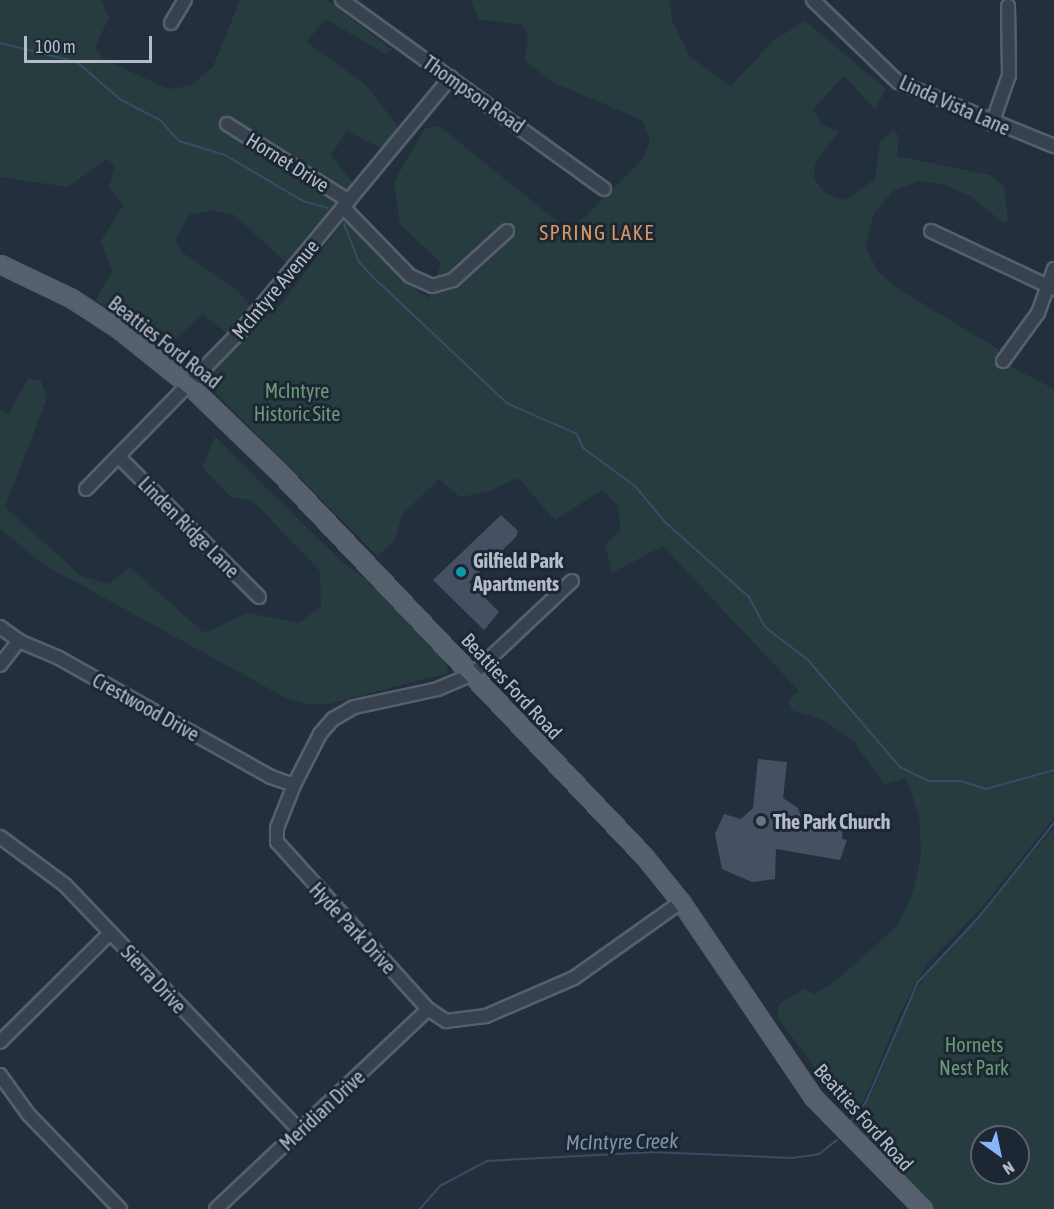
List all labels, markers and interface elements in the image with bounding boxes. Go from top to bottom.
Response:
scale bar [27,24,154,62]
text: 100 m [35,36,76,57]
street label: Thompson Road [419,50,529,138]
street label: Linda Vista Lane [896,70,1014,140]
street label: Hornet Drive [242,127,334,197]
district label: SPRING LAKE [539,219,655,245]
street label: McIntyre Avenue [226,234,324,344]
street label: Beatties Ford Road [104,291,226,393]
park label: McIntyre Historic Site [254,378,340,425]
street label: Linden Ridge Lane [134,472,244,582]
place label: Gilfield Park Apartments [473,548,563,595]
marker: Gilfield Park Apartments [454,565,468,579]
street label: Beatties Ford Road [457,628,567,744]
street label: Crestwood Drive [88,668,204,746]
place label: The Park Church [773,809,890,833]
marker: The Park Church [754,814,768,828]
street label: Hyde Park Drive [305,877,401,979]
street label: Sierra Drive [116,940,192,1018]
park label: Hornets Nest Park [939,1033,1009,1080]
street label: Beatties Ford Road [810,1058,918,1176]
street label: Meridian Drive [274,1065,370,1155]
north arrow [970,1125,1030,1185]
water label: McIntyre Creek [565,1127,679,1155]
text: N [1000,1158,1018,1179]

